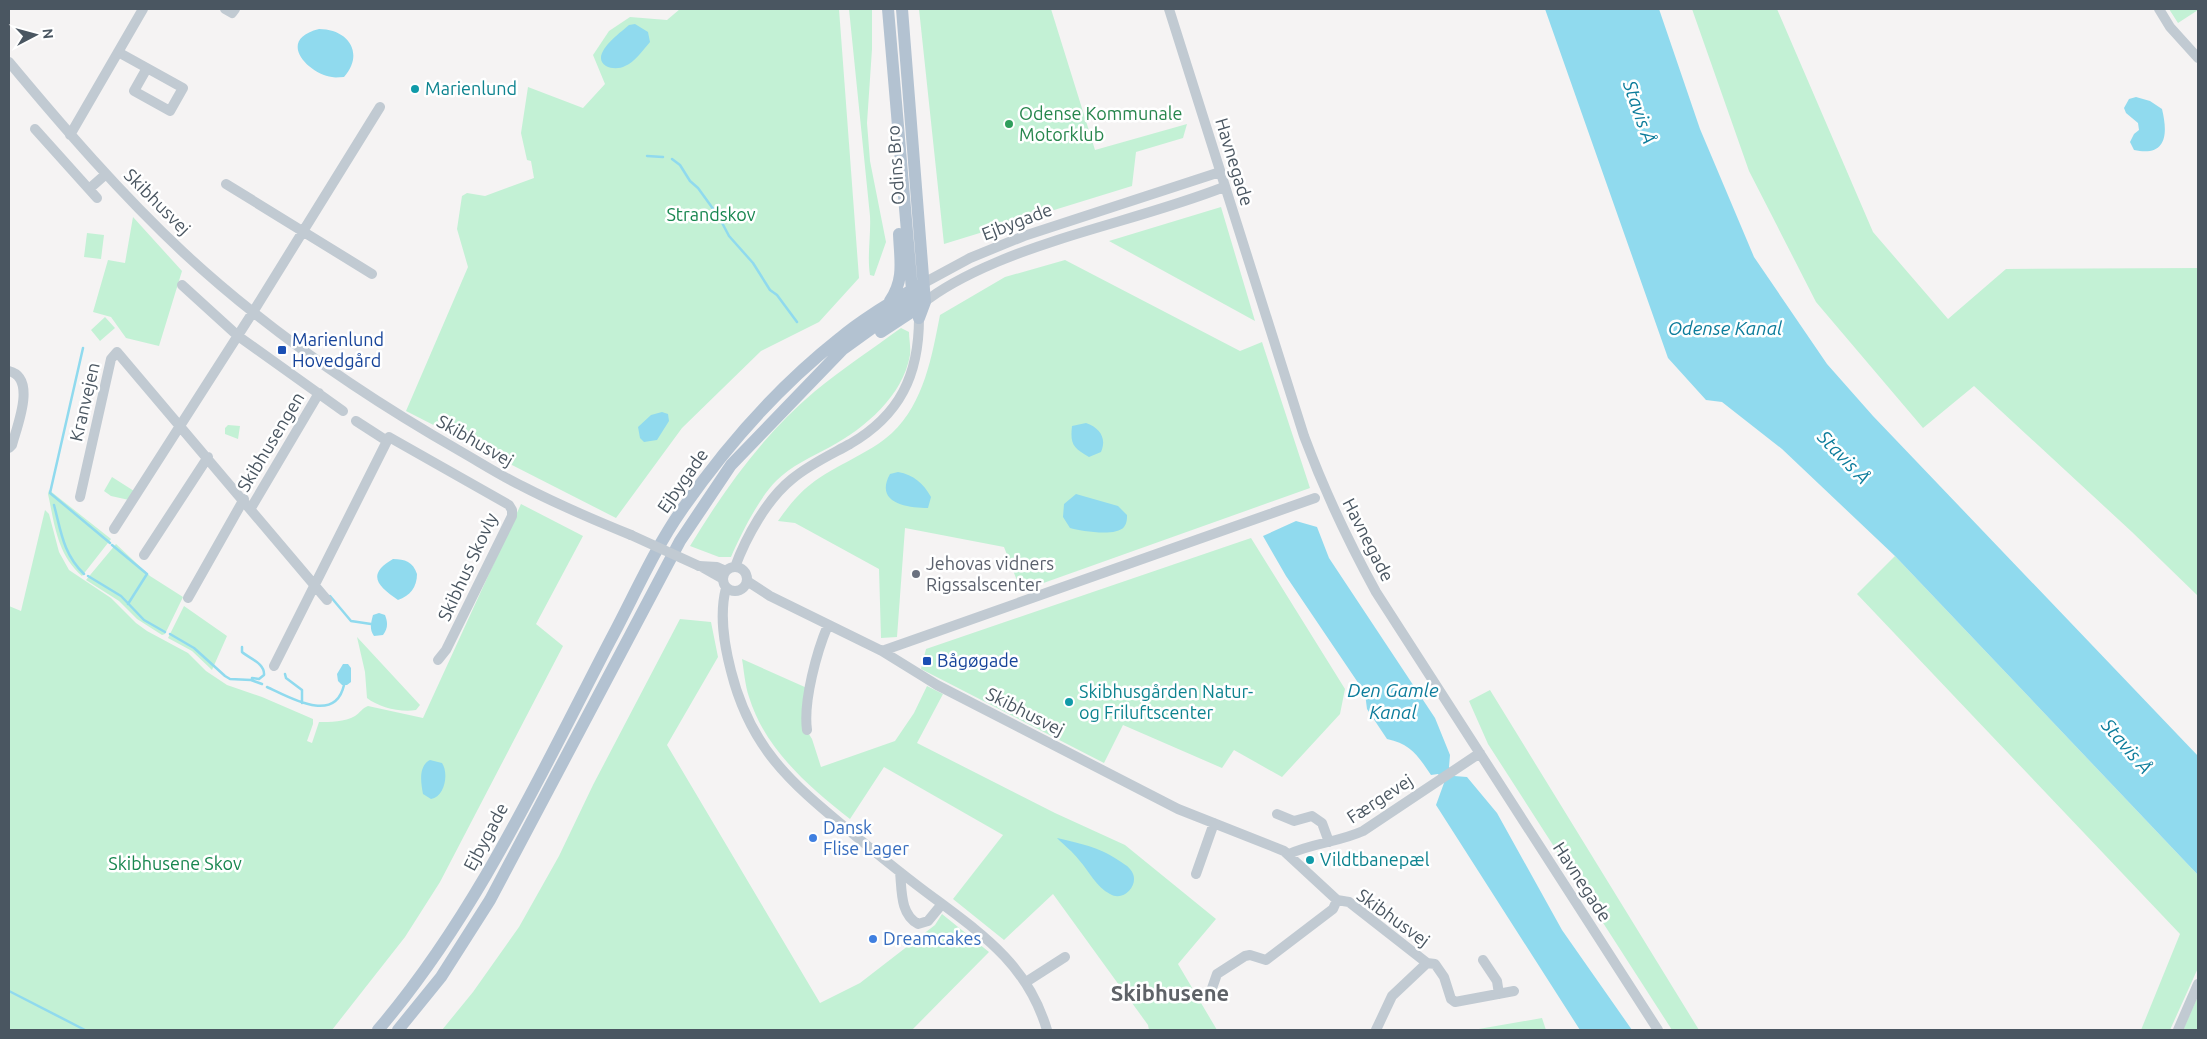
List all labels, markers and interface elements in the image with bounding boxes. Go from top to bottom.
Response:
north arrow [10,10,60,60]
text: N [39,28,56,40]
water label: Stavis Å [1619,76,1661,147]
place label: Marienlund [425,78,517,98]
marker: Marienlund [409,83,421,95]
place label: Odense Kommunale Motorklub [1019,103,1182,144]
street label: Havnegade [1212,115,1258,208]
marker: Odense Kommunale Motorklub [1003,118,1015,130]
street label: Odins Bro [882,125,908,206]
street label: Skibhusvej [121,164,195,238]
street label: Ejbygade [979,199,1055,244]
park label: Strandskov [666,204,756,224]
water label: Odense Kanal [1668,317,1783,339]
place label: Marienlund Hovedgård [292,329,384,370]
marker: Marienlund Hovedgård [276,344,288,356]
street label: Kranvejen [65,360,103,443]
street label: Skibhusengen [233,388,308,495]
street label: Skibhusvej [434,410,517,470]
water label: Stavis Å [1813,425,1875,488]
street label: Ejbygade [653,445,712,516]
street label: Havnegade [1339,495,1398,585]
street label: Skibhus Skovly [433,509,501,624]
place label: Jehovas vidners Rigssalscenter [926,553,1054,594]
marker: Jehovas vidners Rigssalscenter [910,568,922,580]
place label: Bågøgade [937,650,1019,670]
marker: Bågøgade [921,655,933,667]
water label: Den Gamle Kanal [1347,679,1439,723]
place label: Skibhusgården Natur- og Friluftscenter [1079,681,1253,722]
street label: Skibhusvej [983,683,1068,739]
marker: Skibhusgården Natur- og Friluftscenter [1063,696,1075,708]
water label: Stavis Å [2097,713,2157,778]
street label: Færgevej [1343,770,1416,827]
street label: Ejbygade [459,799,511,874]
place label: Dansk Flise Lager [823,817,909,858]
marker: Dansk Flise Lager [807,832,819,844]
street label: Havnegade [1550,838,1616,925]
place label: Vildtbanepæl [1320,849,1430,869]
park label: Skibhusene Skov [108,853,242,873]
marker: Vildtbanepæl [1304,854,1316,866]
street label: Skibhusvej [1353,884,1434,950]
place label: Dreamcakes [883,928,982,948]
marker: Dreamcakes [867,933,879,945]
district label: Skibhusene [1111,980,1229,1005]

